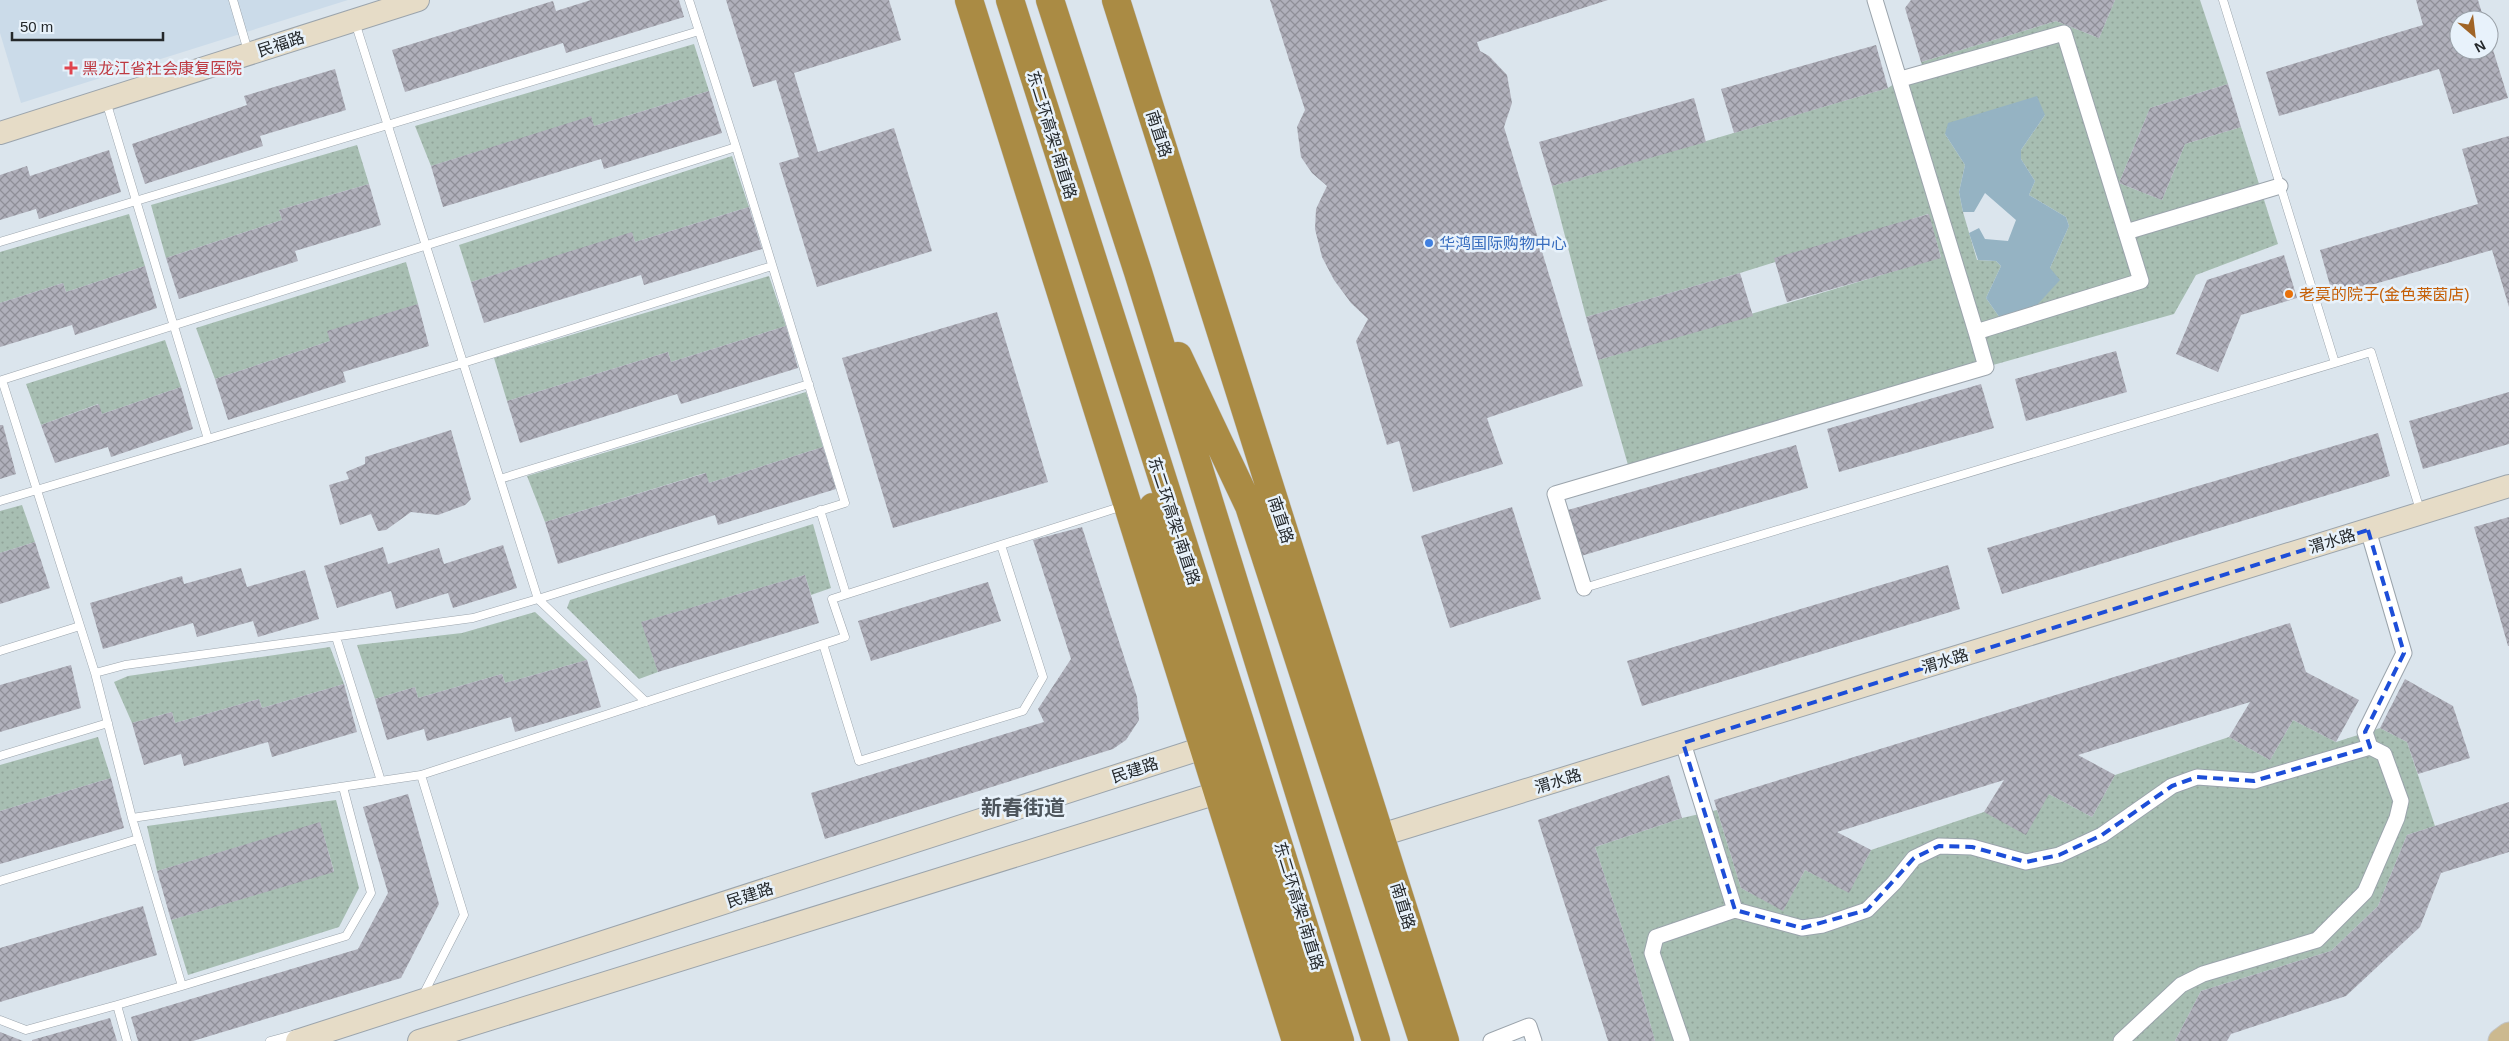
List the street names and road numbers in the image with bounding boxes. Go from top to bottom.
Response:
street label: 民福路 [256,28,306,60]
street label: 东二环高架-南直路 [1024,69,1080,201]
street label: 南直路 [1143,109,1175,159]
street label: 东二环高架-南直路 [1145,455,1203,587]
street label: 南直路 [1265,495,1297,545]
street label: 渭水路 [2307,526,2357,556]
street label: 渭水路 [1920,646,1970,676]
street label: 民建路 [1110,754,1160,786]
street label: 渭水路 [1533,766,1583,796]
street label: 东二环高架-南直路 [1271,840,1327,972]
street label: 民建路 [725,879,775,911]
street label: 南直路 [1388,881,1418,931]

